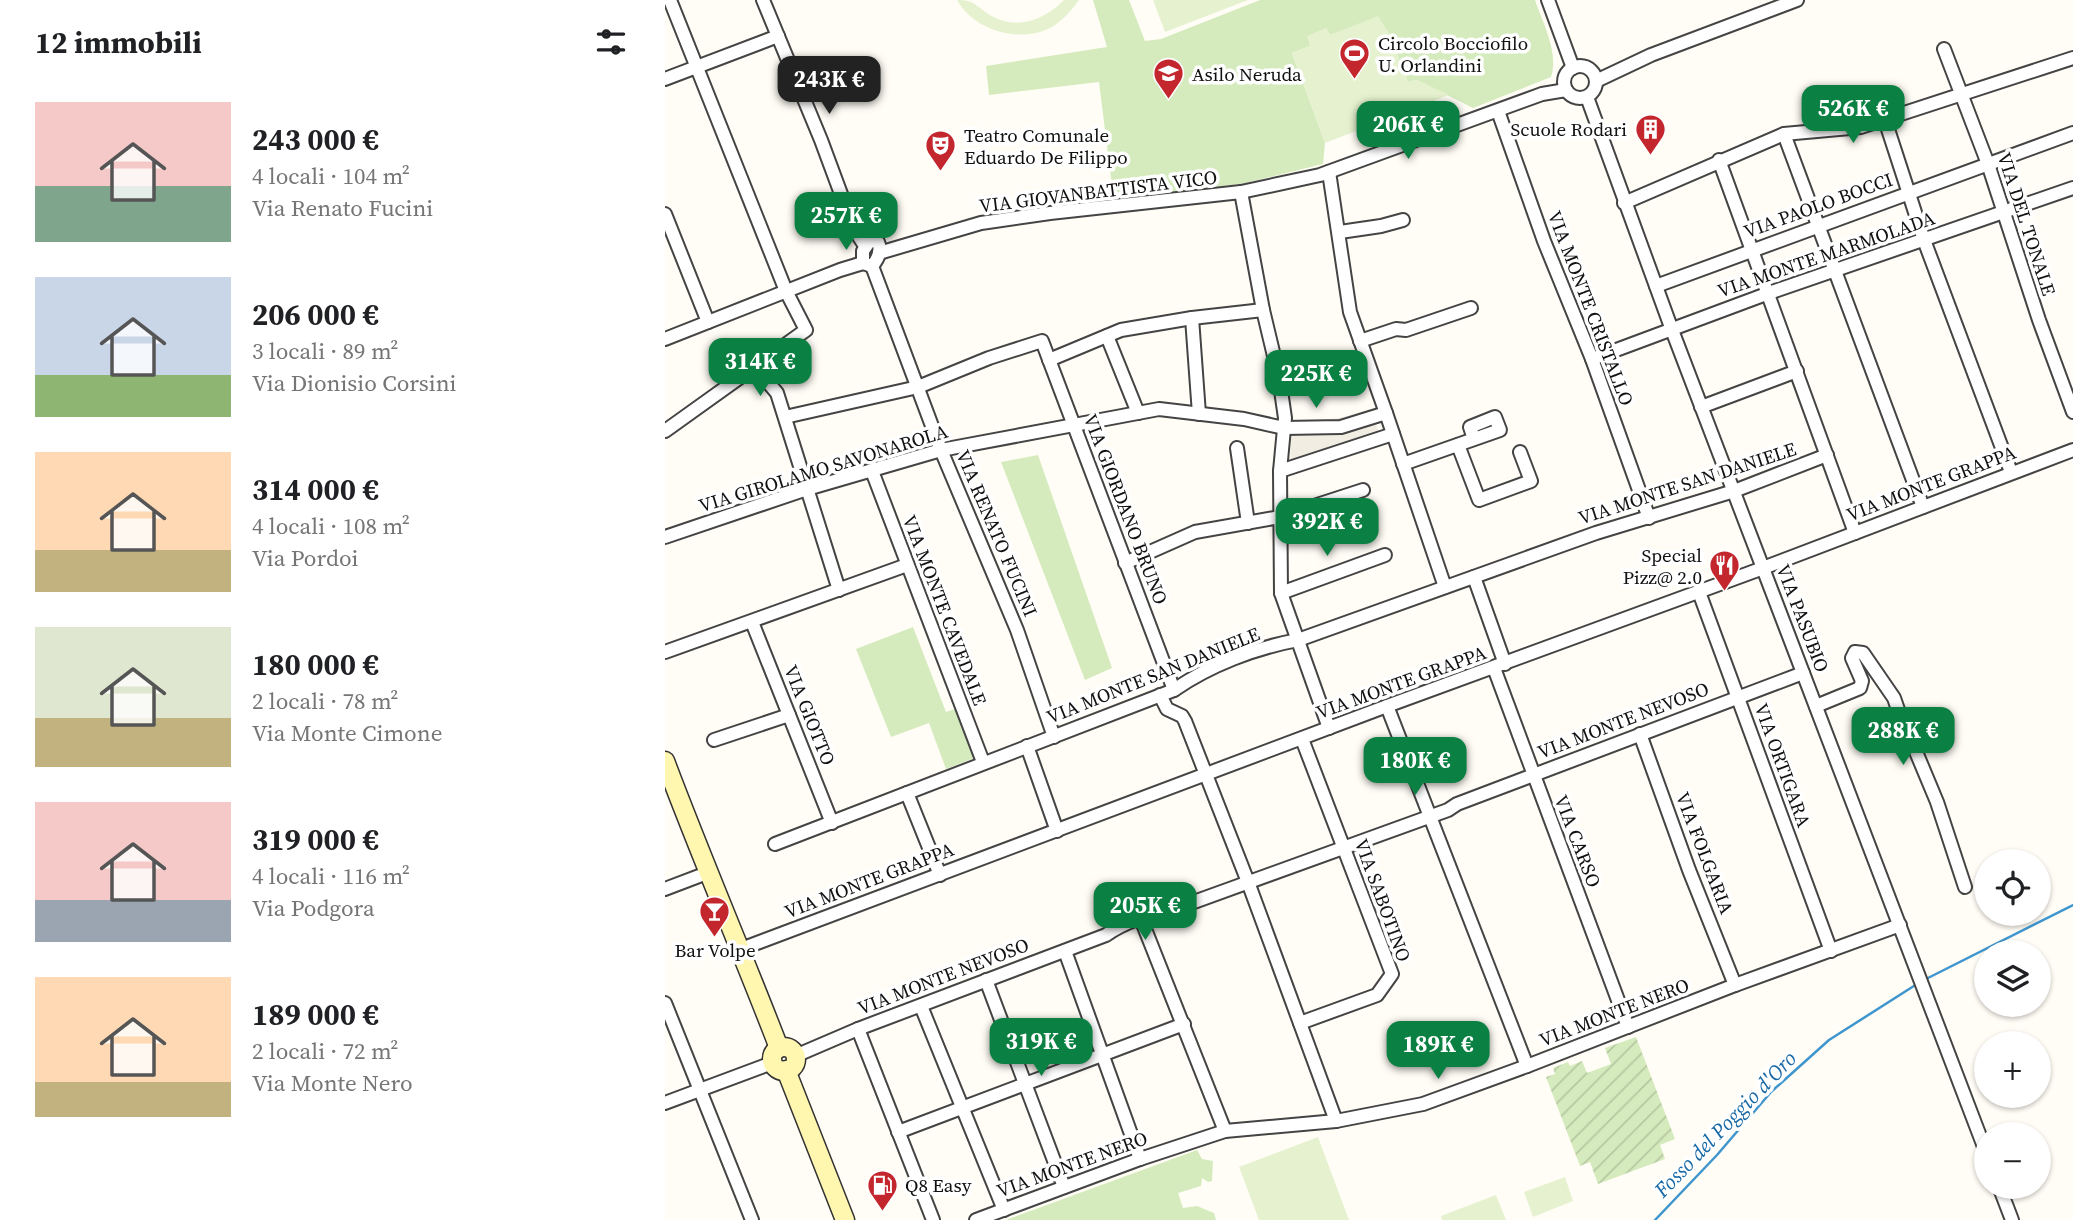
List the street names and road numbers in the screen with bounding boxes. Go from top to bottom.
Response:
street label: VIA DEL TONALE [1992,149,2062,299]
street label: VIA GIOVANBATTISTA VICO [977,163,1219,219]
street label: VIA PAOLO BOCCI [1740,166,1896,244]
street label: VIA MONTE MARMOLADA [1714,204,1939,303]
street label: VIA MONTE CRISTALLO [1542,207,1640,409]
street label: VIA GIORDANO BRUNO [1078,410,1174,608]
street label: VIA GIROLAMO SAVONAROLA [695,418,951,518]
street label: VIA MONTE SAN DANIELE [1575,435,1799,531]
street label: VIA MONTE GRAPPA [1843,439,2020,527]
street label: VIA RENATO FUCINI [950,446,1044,620]
street label: VIA MONTE CAVEDALE [897,511,993,709]
street label: VIA PASUBIO [1771,560,1835,676]
street label: VIA MONTE SAN DANIELE [1043,620,1263,730]
street label: VIA MONTE GRAPPA [1312,639,1490,725]
street label: VIA GIOTTO [778,661,842,769]
street label: VIA MONTE NEVOSO [1534,675,1712,765]
street label: VIA ORTIGARA [1749,699,1818,831]
street label: VIA FOLGARIA [1670,788,1740,918]
street label: VIA CARSO [1549,791,1607,891]
street label: VIA SABOTINO [1349,835,1417,965]
street label: VIA MONTE GRAPPA [781,836,958,924]
street label: VIA MONTE NEVOSO [854,931,1032,1021]
street label: VIA MONTE NERO [1535,971,1693,1053]
street label: VIA MONTE NERO [993,1125,1151,1203]

